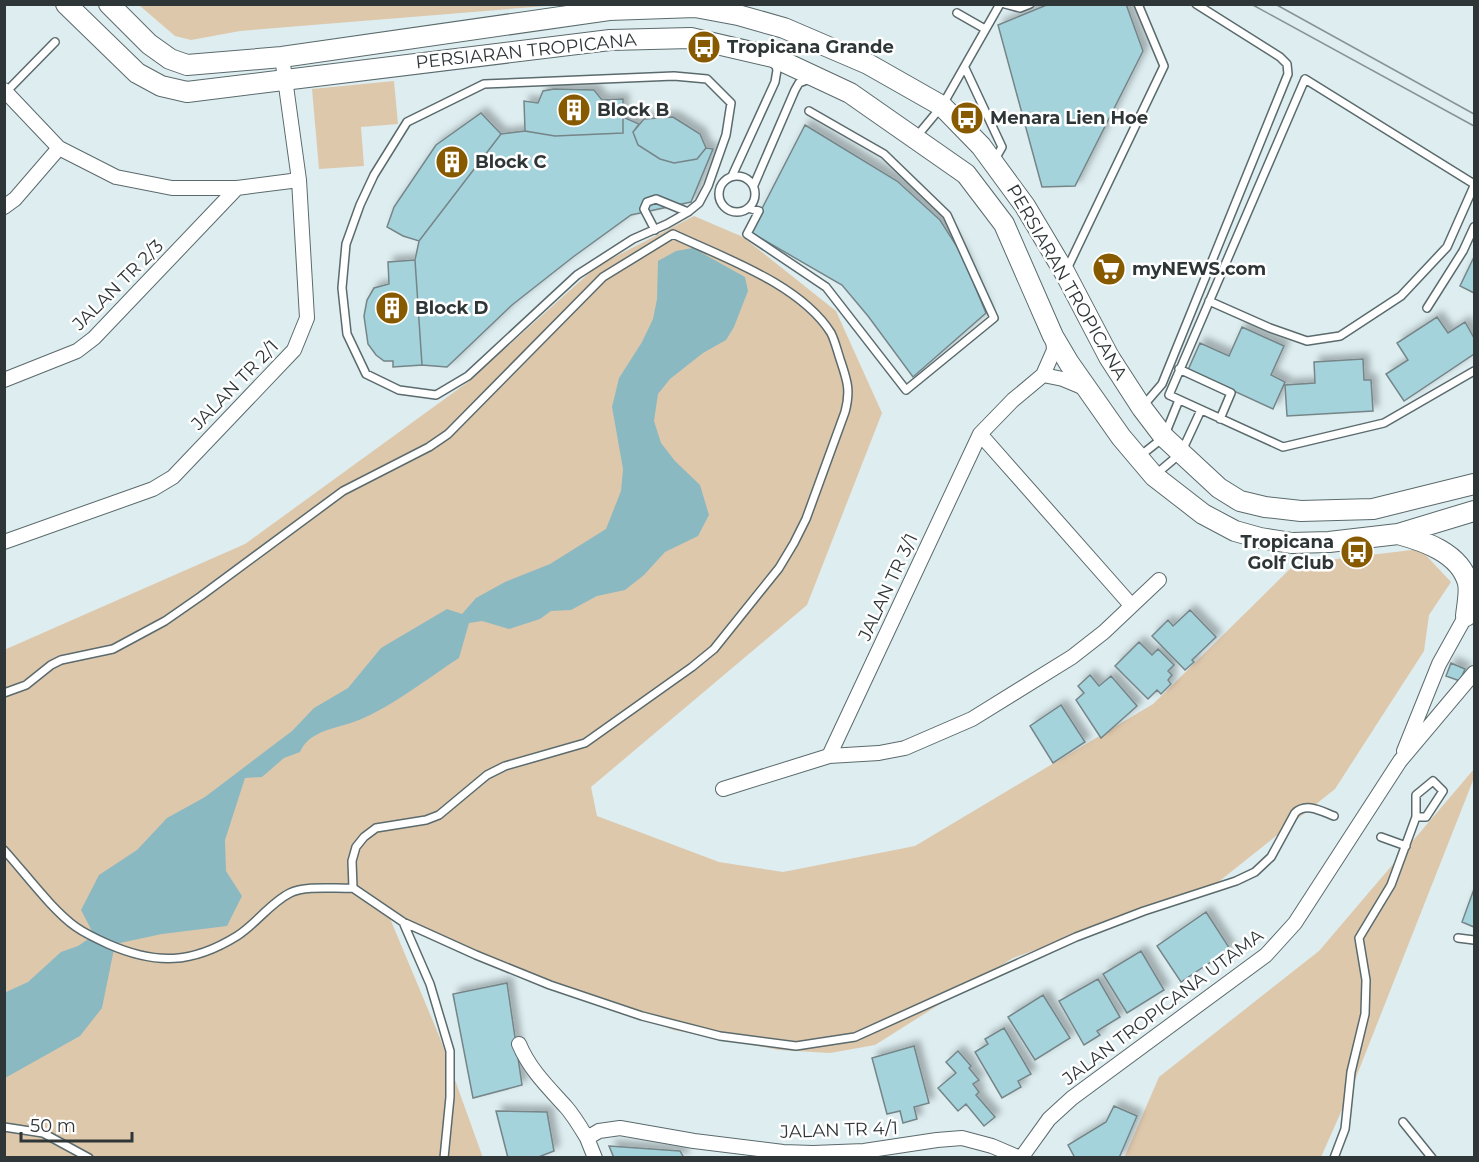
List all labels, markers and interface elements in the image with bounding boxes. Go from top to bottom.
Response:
street label: PERSIARAN TROPICANA [414,28,638,74]
bus stop icon: Tropicana Grande [686,29,722,65]
place label: Tropicana Grande [727,36,894,58]
building icon: Block B [556,92,592,128]
place label: Block B [597,99,669,121]
bus stop icon: Menara Lien Hoe [949,100,985,136]
place label: Menara Lien Hoe [990,107,1148,129]
building icon: Block C [434,144,470,180]
place label: Block C [475,151,546,173]
street label: PERSIARAN TROPICANA [1002,180,1132,384]
street label: JALAN TR 2/3 [67,235,168,336]
supermarket icon: myNEWS.com [1091,251,1127,287]
place label: myNEWS.com [1132,258,1266,280]
building icon: Block D [374,290,410,326]
place label: Block D [415,297,488,319]
street label: JALAN TR 2/1 [186,336,283,435]
street label: JALAN TR 3/1 [853,530,922,645]
place label: Tropicana Golf Club [1241,531,1334,574]
bus stop icon: Tropicana Golf Club [1339,534,1375,570]
street label: JALAN TROPICANA UTAMA [1058,924,1268,1090]
scale bar [21,1105,132,1143]
text: 50 m [30,1115,76,1137]
street label: JALAN TR 4/1 [779,1117,898,1143]

